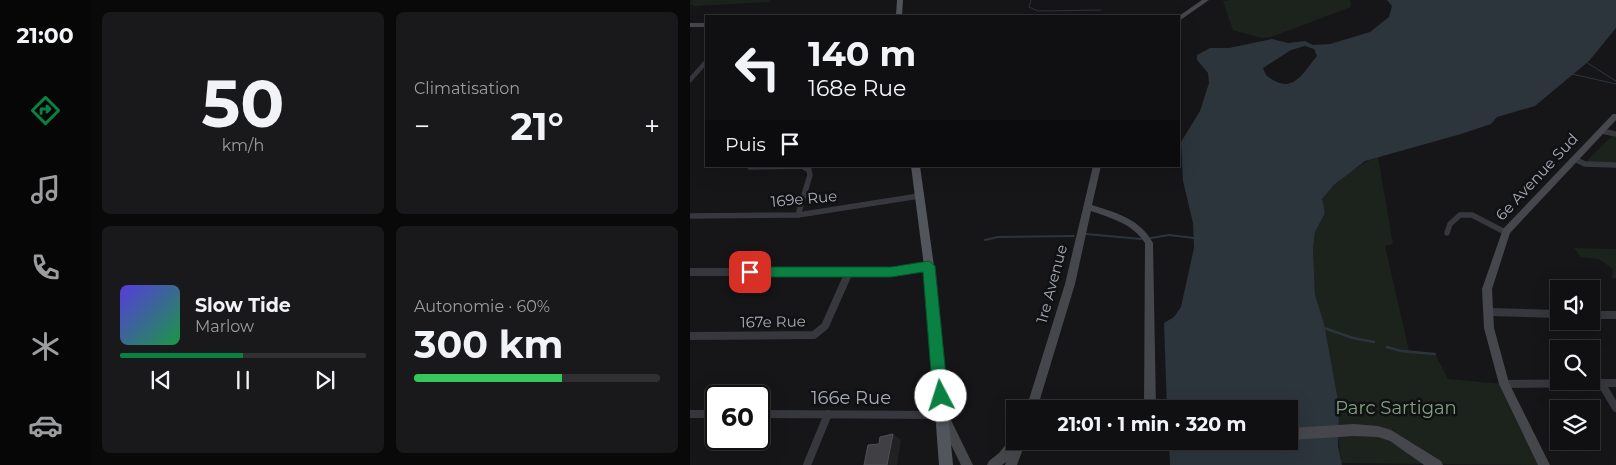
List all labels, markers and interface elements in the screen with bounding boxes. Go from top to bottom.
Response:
text: 21:00 [16,22,74,49]
text: 140 m [808,32,916,75]
icon: left [725,35,790,100]
text: 50 [202,64,284,143]
text: 168e Rue [808,75,906,102]
text: Climatisation [414,79,520,98]
icon: directions [28,93,63,128]
text: 21° [510,103,564,150]
text: − [414,109,430,143]
text: + [644,109,660,143]
street label: 6e Avenue Sud [1491,129,1582,224]
icon: arrive [776,130,804,158]
text: Puis [725,133,766,156]
text: km/h [222,136,264,155]
icon: music [28,172,63,207]
street label: 169e Rue [770,186,838,211]
street label: 1re Avenue [1032,242,1071,325]
icon: phone [28,250,63,285]
pin [729,251,771,293]
icon: arrive [736,258,764,286]
map controls [1550,280,1600,450]
button: sound [1550,280,1600,330]
text: Slow Tide [195,294,291,317]
text: Autonomie · 60% [414,297,550,316]
street label: 167e Rue [740,311,806,332]
text: Marlow [195,317,254,336]
text: 300 km [414,321,563,368]
icon: climate [28,329,63,364]
button: search [1550,340,1600,390]
icon: previous [147,366,175,394]
icon: pause [229,366,257,394]
icon: next [311,366,339,394]
position arrow [914,369,966,421]
speed limit sign: 60 [705,385,770,450]
street label: 166e Rue [811,387,891,409]
park label: Parc Sartigan [1335,397,1457,419]
button: layers [1550,400,1600,450]
icon: car [28,408,63,443]
text: 21:01 · 1 min · 320 m [1057,413,1247,436]

